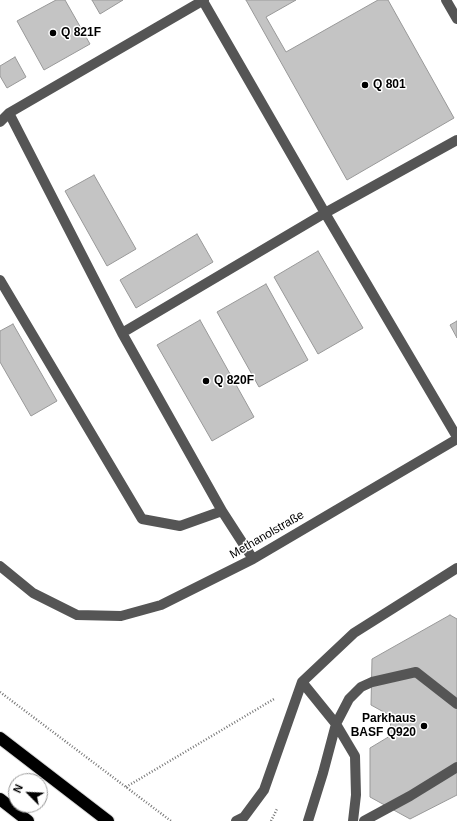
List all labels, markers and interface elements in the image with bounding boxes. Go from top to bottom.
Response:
place label: Q 821F [61,26,101,40]
marker: Q 821F [48,28,58,38]
place label: Q 801 [373,78,406,92]
marker: Q 801 [360,80,370,90]
place label: Q 820F [214,374,254,388]
marker: Q 820F [201,376,211,386]
street label: Methanolstraße [227,508,307,562]
place label: Parkhaus BASF Q920 [351,712,416,740]
marker: Parkhaus BASF Q920 [419,721,429,731]
north arrow [8,773,48,813]
text: N [11,782,25,795]

